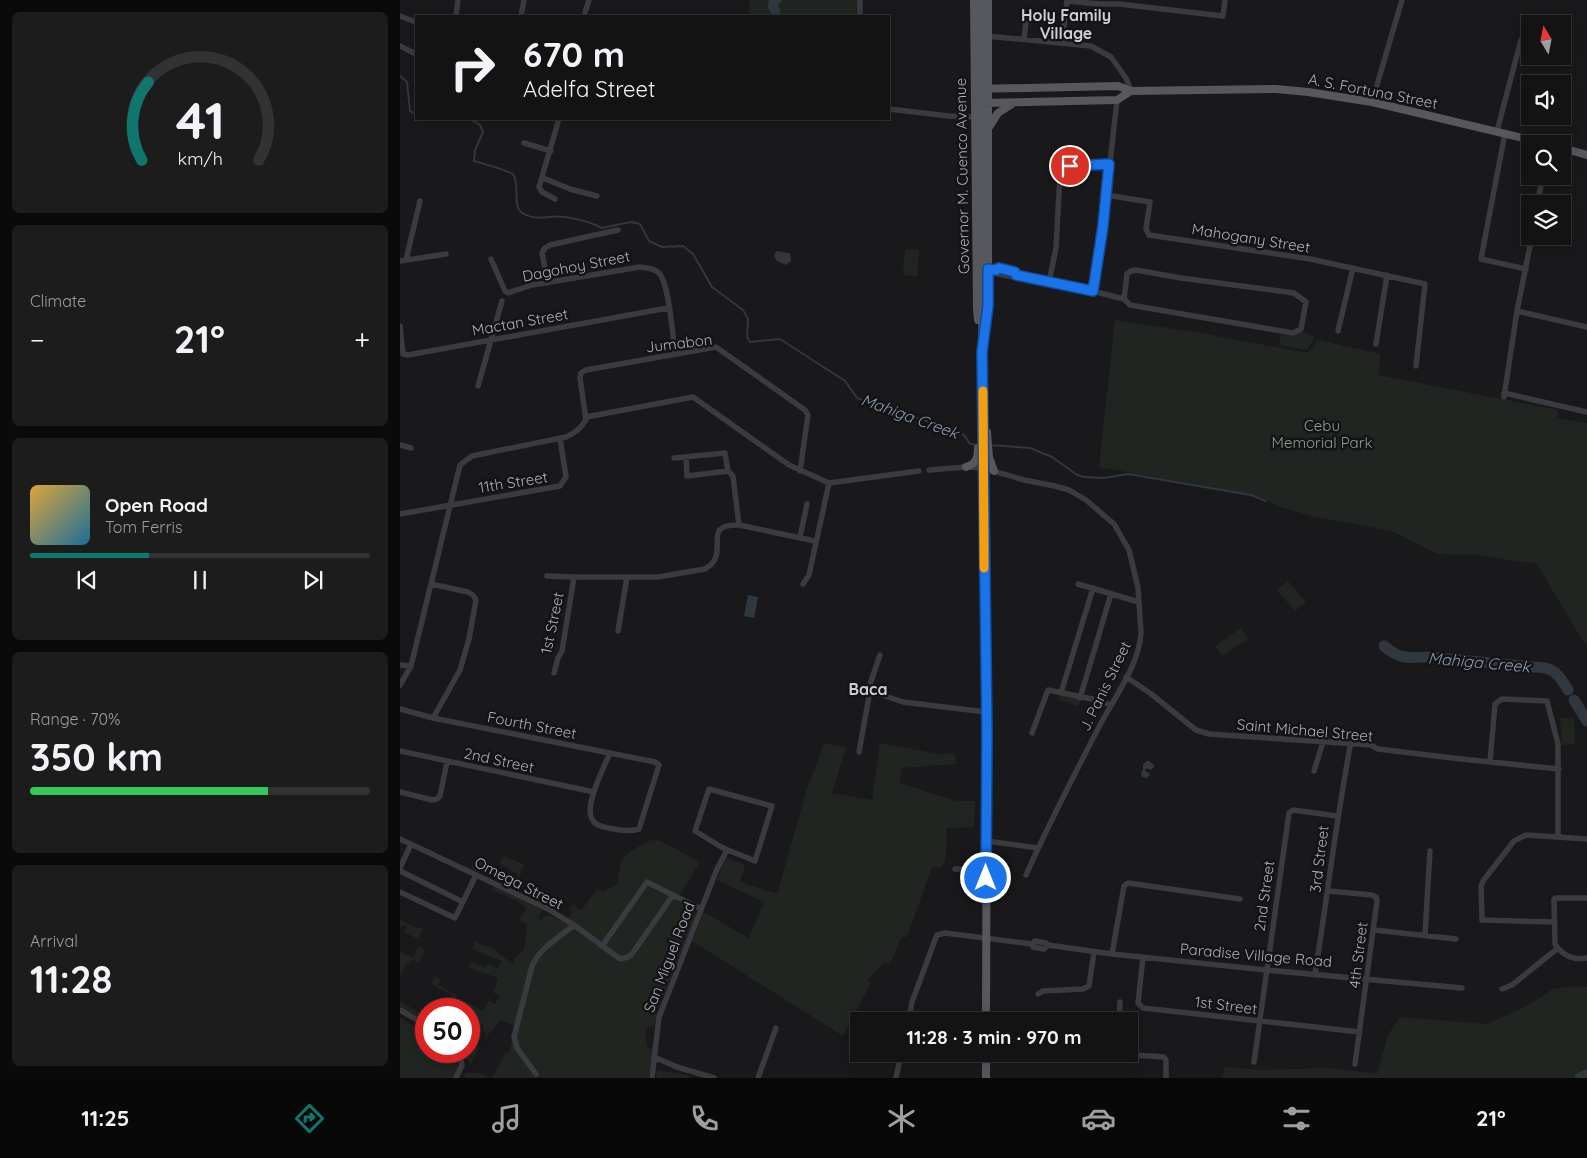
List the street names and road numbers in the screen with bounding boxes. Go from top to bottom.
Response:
street label: A. S. Fortuna Street [1307,69,1439,113]
street label: Governor M. Cuenco Avenue [951,78,973,274]
street label: Mahogany Street [1190,219,1312,257]
street label: Dagohoy Street [521,246,631,286]
street label: Mactan Street [470,304,570,340]
street label: Jumabon [645,330,713,356]
street label: 11th Street [477,467,549,497]
street label: 1st Street [536,590,568,656]
street label: J. Panis Street [1075,638,1135,734]
street label: Fourth Street [486,707,578,743]
street label: Saint Michael Street [1236,715,1374,745]
street label: 2nd Street [462,743,536,777]
street label: 3rd Street [1305,824,1333,894]
street label: Omega Street [471,853,567,913]
street label: 2nd Street [1250,859,1278,933]
street label: San Miguel Road [639,899,699,1015]
street label: 4th Street [1345,921,1371,989]
street label: Paradise Village Road [1179,939,1333,971]
street label: 1st Street [1194,992,1258,1018]

